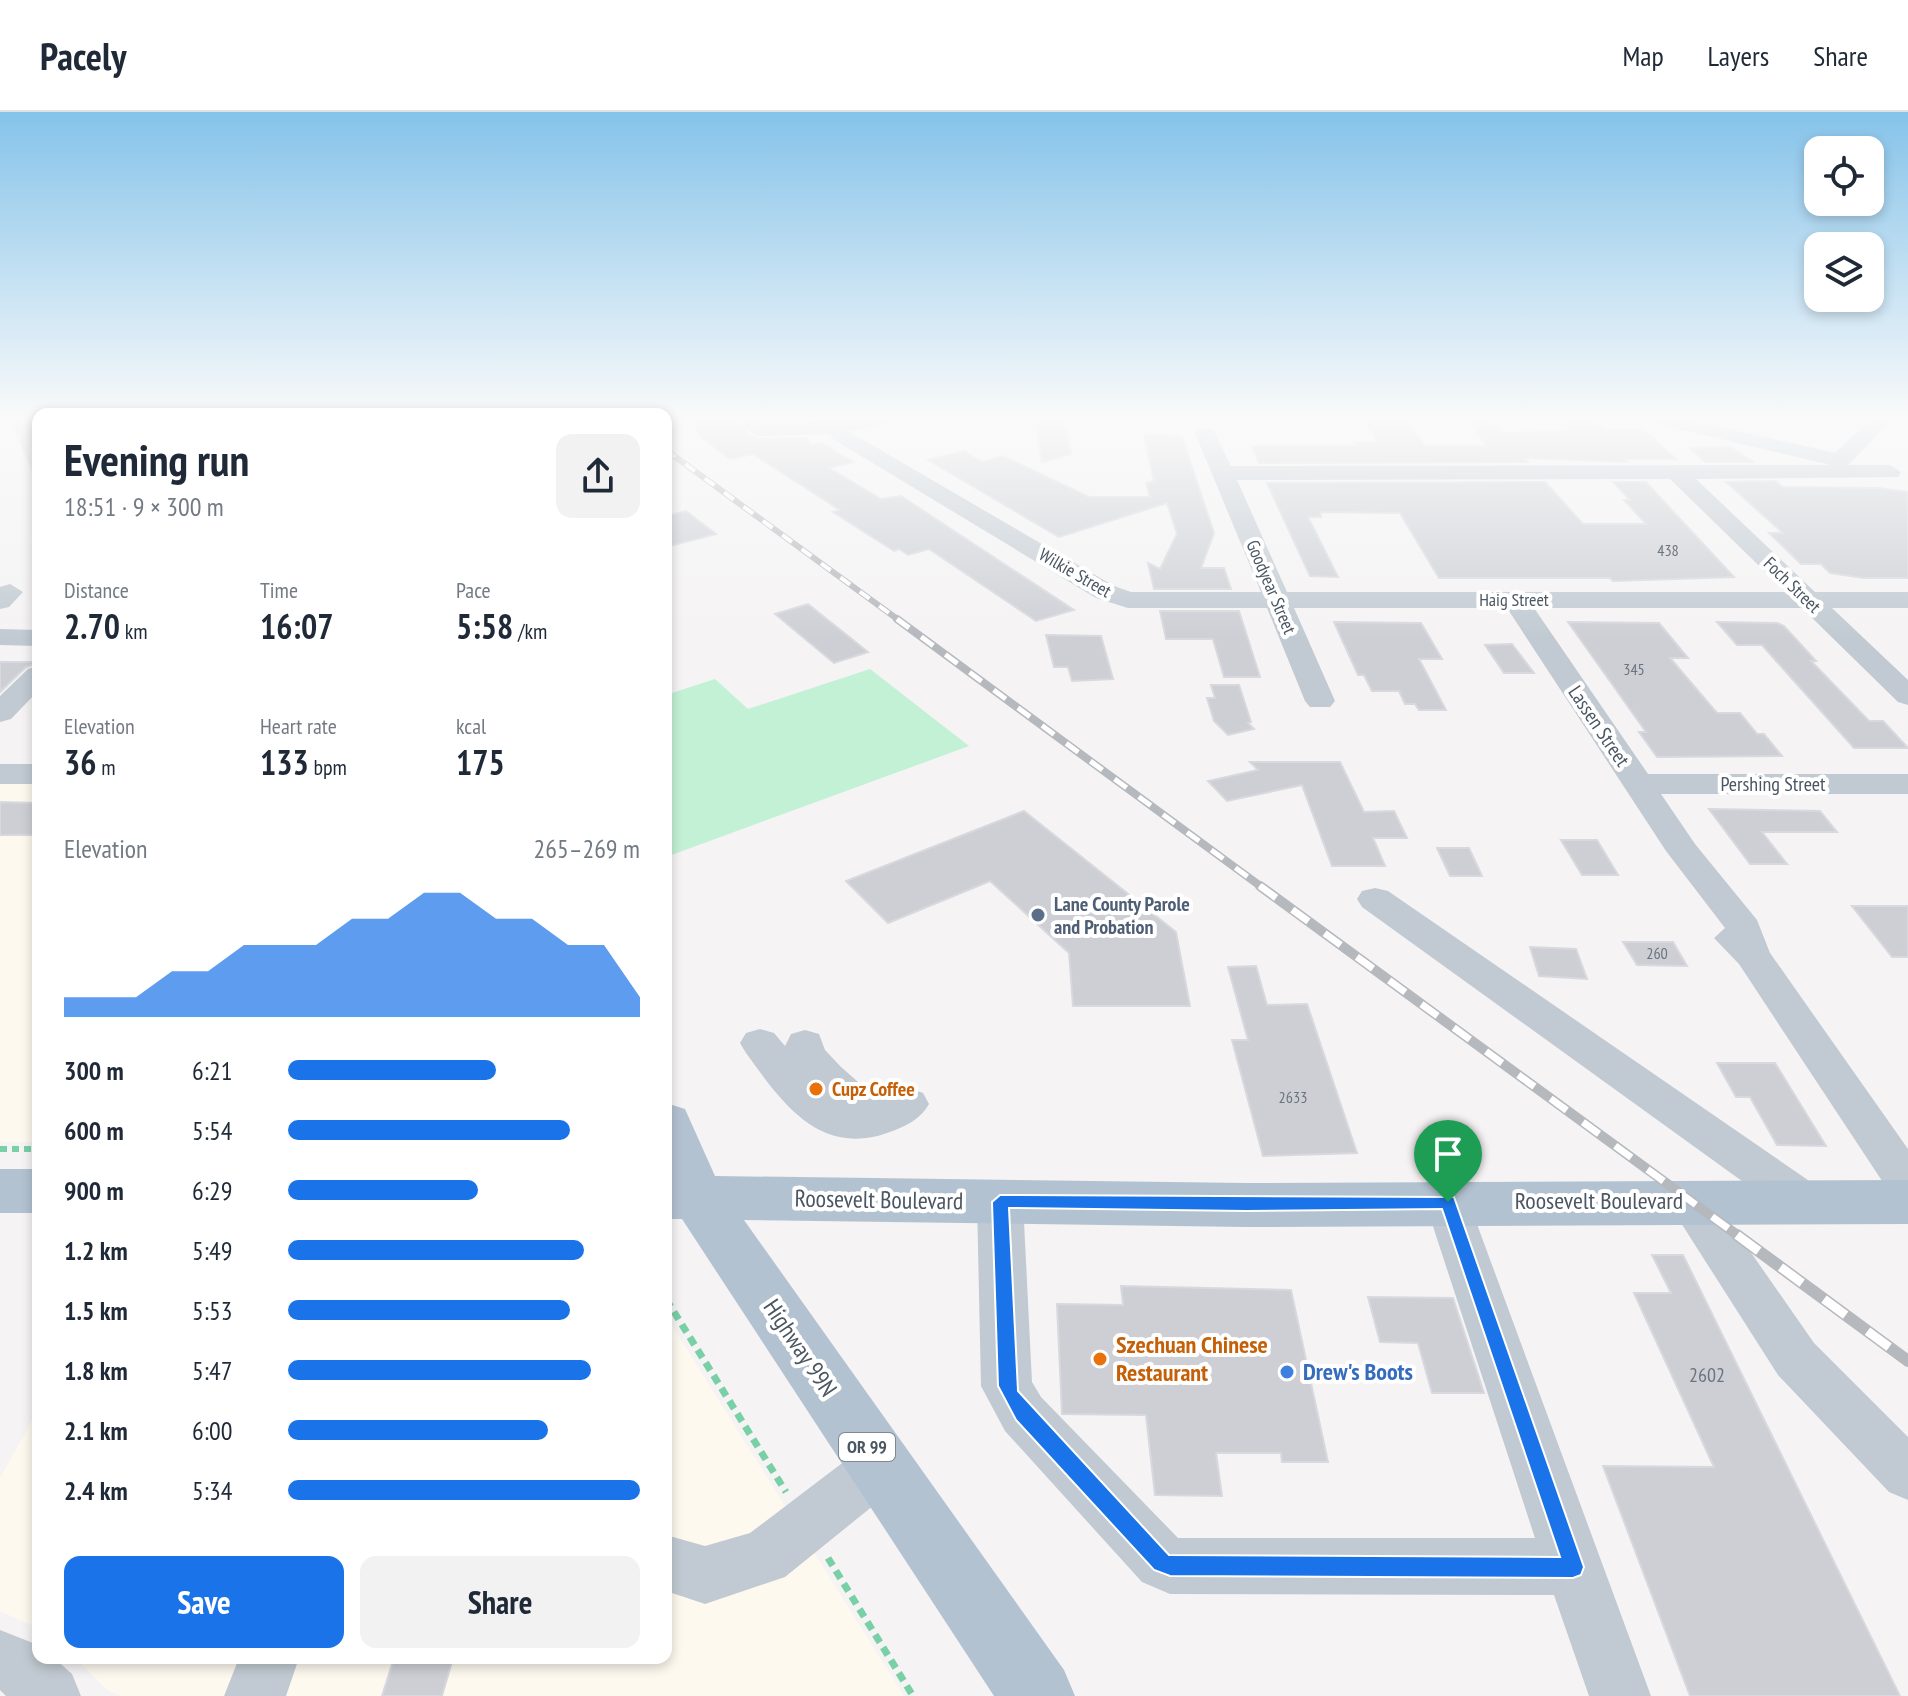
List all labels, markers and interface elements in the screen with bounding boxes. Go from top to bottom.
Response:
text: Pacely [40,31,126,80]
text: Map [1622,37,1664,74]
text: Layers [1708,37,1769,74]
text: Share [1813,37,1868,74]
map controls [1804,136,1884,312]
button: locate [1804,136,1884,216]
button: layers [1804,232,1884,312]
text: Evening run [64,431,249,488]
button: share [556,434,640,518]
text: 18:51 · 9 × 300 m [64,490,224,523]
street label: Goodyear Street [1241,536,1302,637]
house number: 438 [1657,540,1679,560]
street label: Wilkie Street [1035,543,1116,602]
street label: Foch Street [1759,552,1826,617]
text: Distance [64,576,129,604]
text: Time [260,576,298,604]
text: Pace [456,576,491,604]
street label: Haig Street [1479,588,1549,611]
text: 2.70 [64,604,120,648]
text: 16:07 [260,604,334,648]
text: 5:58 [456,604,513,648]
text: km [120,617,148,645]
text: /km [513,617,547,645]
house number: 345 [1623,659,1645,679]
street label: Lassen Street [1562,680,1636,772]
text: Elevation [64,712,135,740]
text: Heart rate [260,712,337,740]
text: kcal [456,712,486,740]
text: 36 [64,740,97,784]
text: 133 [260,740,309,784]
text: 175 [456,740,505,784]
text: m [97,753,116,781]
text: bpm [309,753,347,781]
street label: Pershing Street [1720,771,1826,797]
text: Elevation [64,832,147,865]
text: 265–269 m [534,832,640,865]
place label: Lane County Parole and Probation [1054,891,1190,940]
marker: Lane County Parole and Probation [1029,906,1047,924]
house number: 260 [1646,943,1668,963]
text: 300 m [64,1054,124,1087]
text: 6:21 [192,1054,232,1087]
place label: Cupz Coffee [832,1076,915,1102]
marker: Cupz Coffee [807,1080,825,1098]
house number: 2633 [1279,1087,1307,1107]
text: 600 m [64,1114,124,1147]
text: 5:54 [192,1114,232,1147]
pin [1414,1120,1482,1202]
icon: arrive [1426,1132,1470,1176]
text: 900 m [64,1174,124,1207]
text: 6:29 [192,1174,232,1207]
street label: Roosevelt Boulevard [794,1183,964,1216]
street label: Roosevelt Boulevard [1515,1185,1683,1216]
text: 1.2 km [64,1234,128,1267]
text: 5:49 [192,1234,232,1267]
street label: Highway 99N [757,1293,844,1402]
text: 1.5 km [64,1294,128,1327]
text: 5:53 [192,1294,232,1327]
place label: Szechuan Chinese Restaurant [1116,1329,1268,1388]
marker: Szechuan Chinese Restaurant [1091,1350,1109,1368]
text: 1.8 km [64,1354,128,1387]
text: 5:47 [192,1354,232,1387]
place label: Drew's Boots [1303,1356,1413,1387]
house number: 2602 [1689,1362,1725,1388]
marker: Drew's Boots [1278,1363,1296,1381]
text: 2.1 km [64,1414,128,1447]
text: 6:00 [192,1414,232,1447]
road number: OR 99 [839,1433,895,1461]
text: 2.4 km [64,1474,128,1507]
text: 5:34 [192,1474,232,1507]
button: Save [64,1556,344,1648]
button: Share [360,1556,640,1648]

